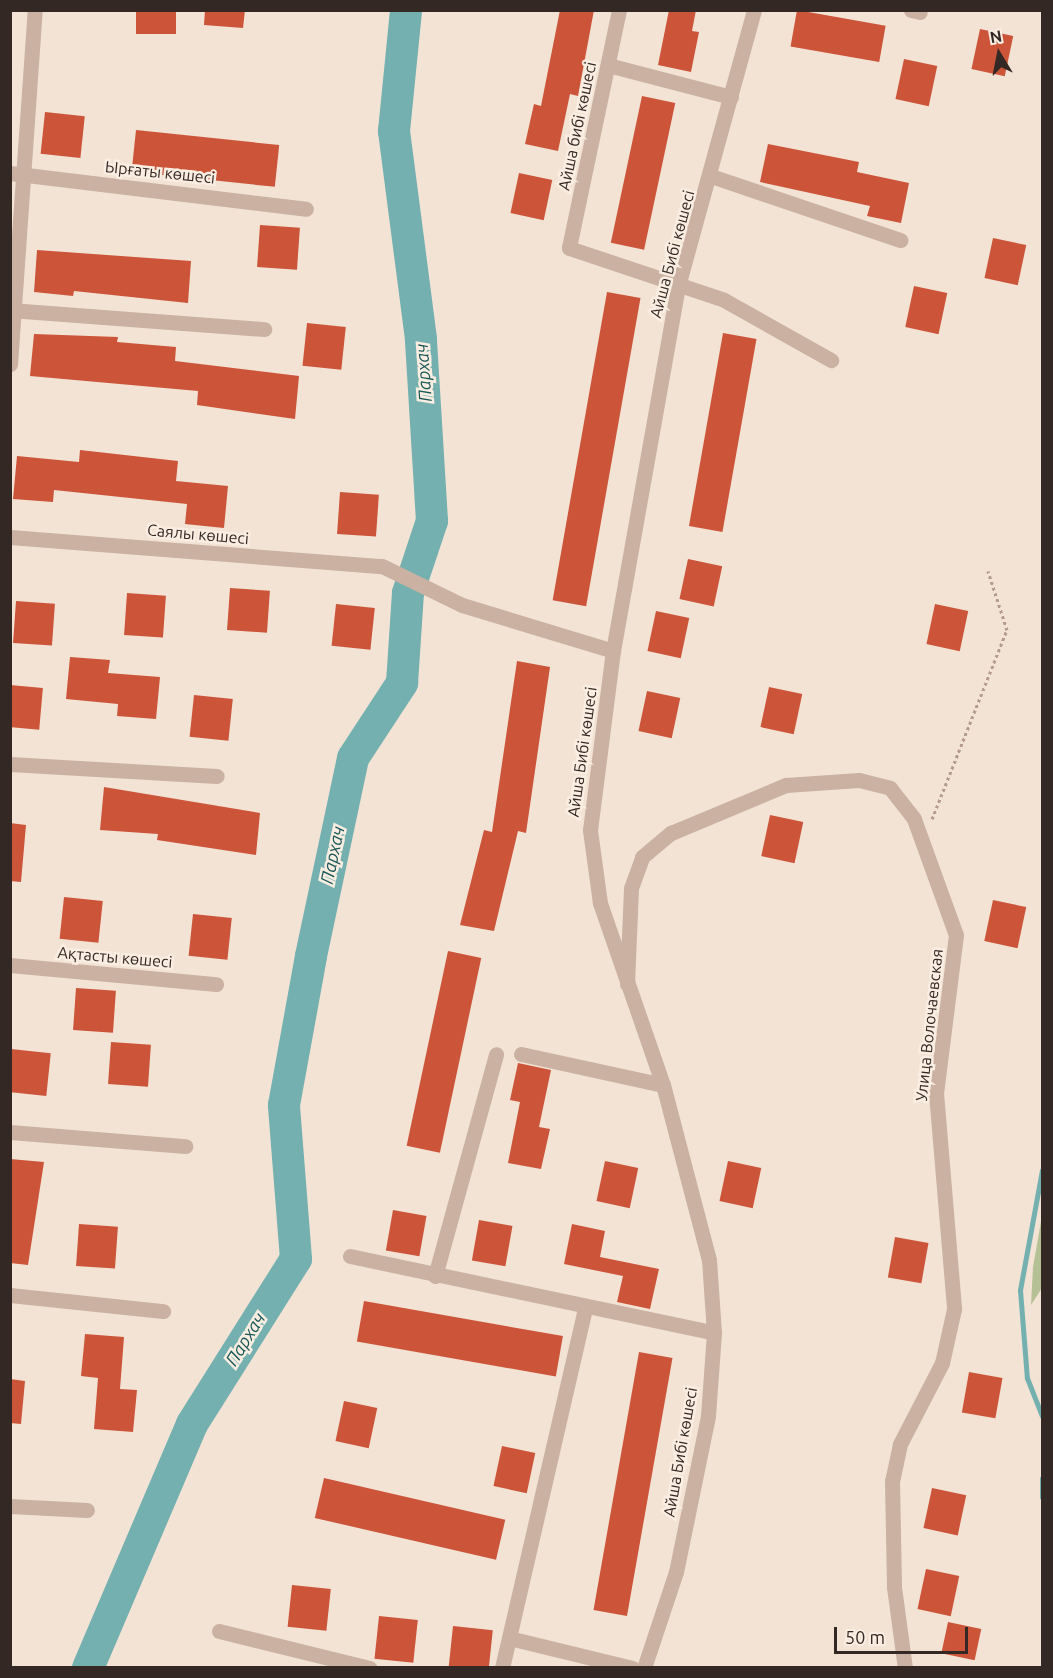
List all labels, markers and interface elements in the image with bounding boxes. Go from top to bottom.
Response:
north arrow [969,24,1029,84]
text: N [988,26,1003,46]
street label: Айша бибі көшесі [554,60,600,192]
street label: Ырғаты көшесі [104,157,216,187]
street label: Айша Бибі көшесі [646,188,698,320]
water label: Пархач [410,343,436,403]
street label: Саялы көшесі [146,520,250,548]
street label: Айша Бибі көшесі [563,686,601,818]
water label: Пархач [315,824,349,886]
street label: Ақтасты көшесі [57,942,173,972]
street label: Улица Волочаевская [911,948,947,1102]
water label: Пархач [220,1309,270,1369]
street label: Айша Бибі көшесі [659,1386,701,1518]
scale bar [837,1615,970,1653]
text: 50 m [845,1627,885,1647]

